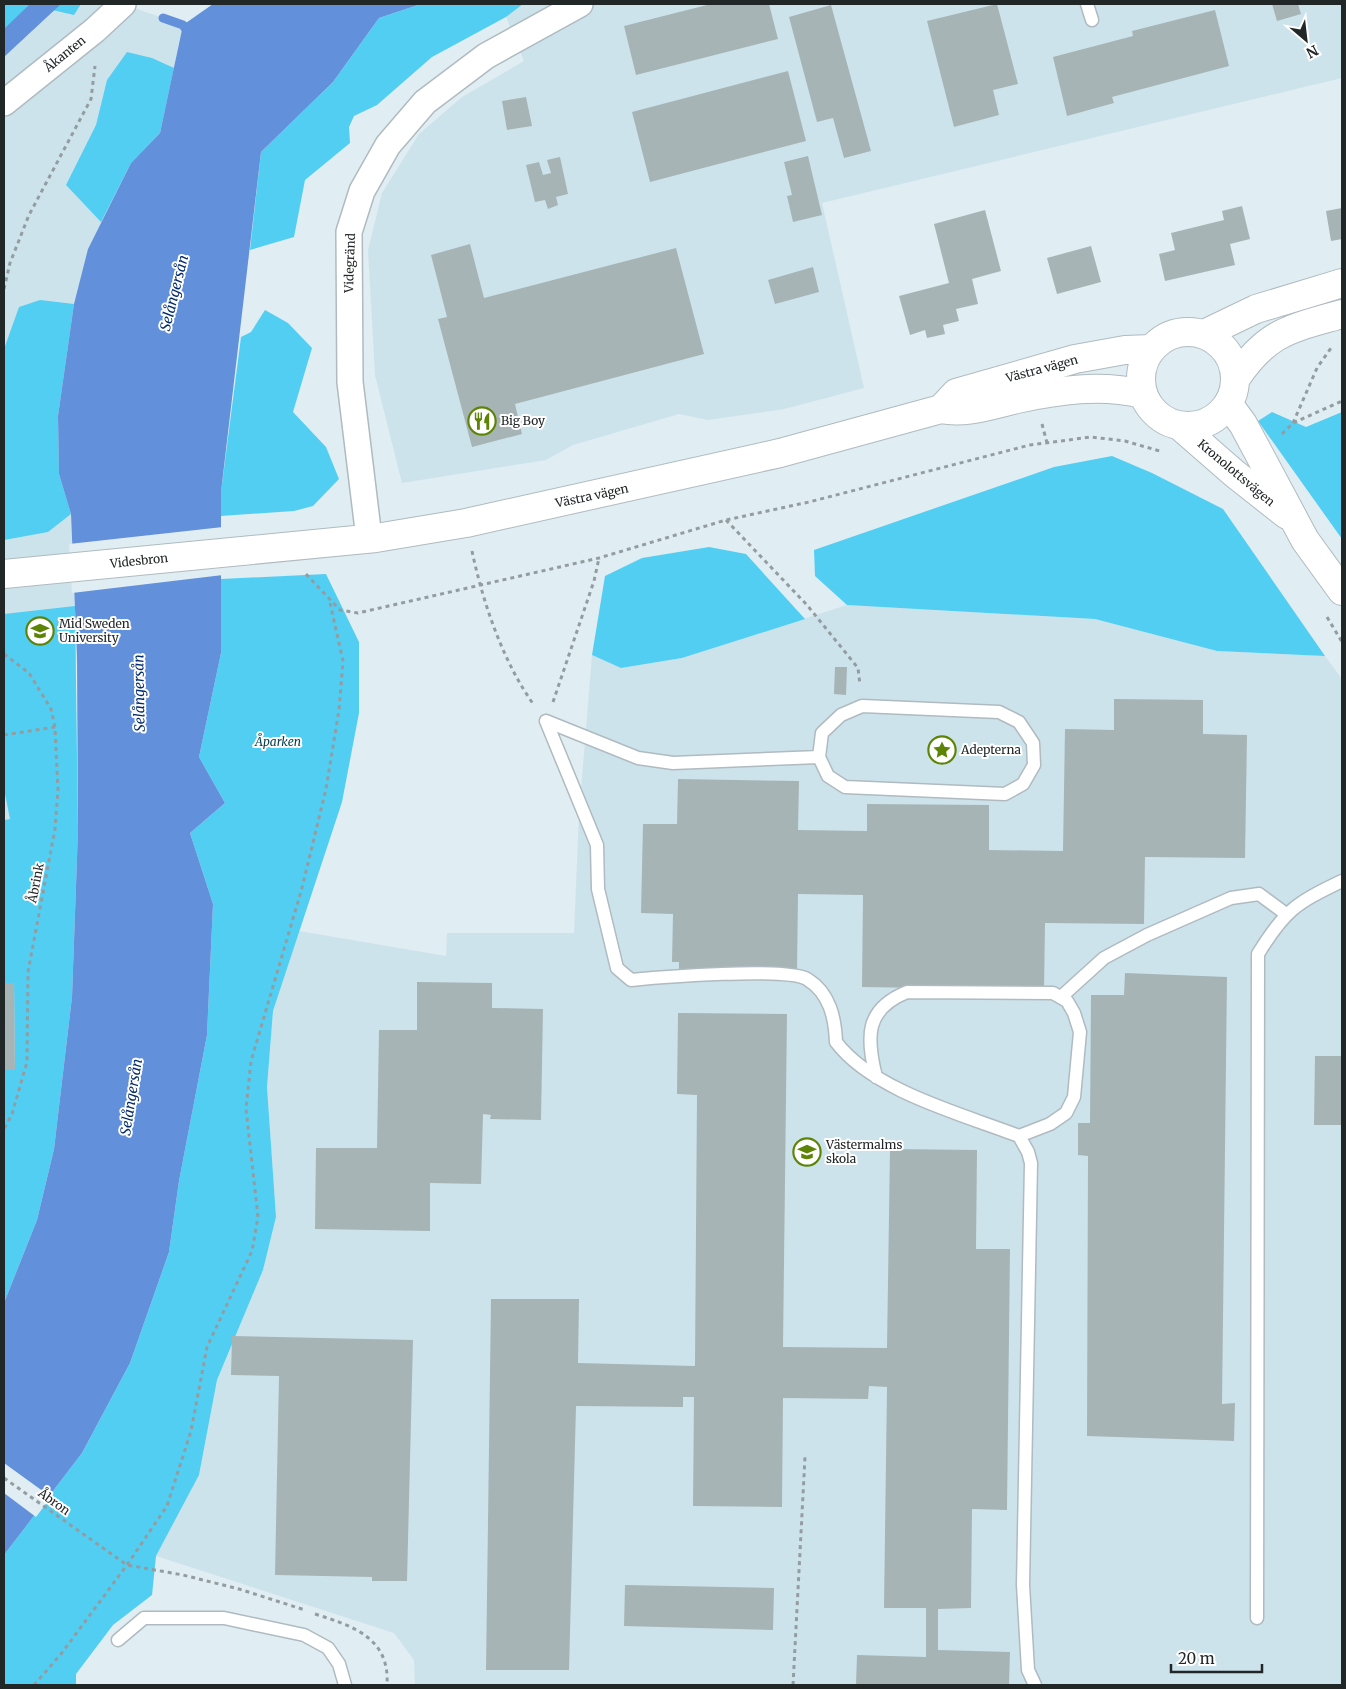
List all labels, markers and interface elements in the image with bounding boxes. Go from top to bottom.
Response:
north arrow [1281,15,1331,65]
street label: Åkanten [40,32,88,75]
text: N [1303,41,1321,62]
street label: Videgränd [341,233,358,294]
water label: Selångersån [156,253,192,333]
street label: Västra vägen [1003,352,1080,386]
restaurant icon: Big Boy [467,406,497,436]
place label: Big Boy [501,413,545,428]
street label: Kronolottsvägen [1195,436,1278,509]
street label: Västra vägen [553,480,630,511]
street label: Videsbron [108,550,169,571]
school or university icon: Mid Sweden University [25,616,55,646]
place label: Mid Sweden University [59,616,130,645]
water label: Selångersån [129,654,149,732]
park label: Åparken [254,733,301,749]
place icon: Adepterna [927,735,957,765]
place label: Adepterna [960,742,1021,757]
street label: Åbrink [23,861,47,905]
water label: Selångersån [116,1057,146,1137]
school or university icon: Västermalms skola [792,1137,822,1167]
place label: Västermalms skola [825,1137,902,1166]
street label: Åbron [35,1484,74,1518]
scale bar [1171,1642,1262,1674]
text: 20 m [1178,1649,1215,1668]

